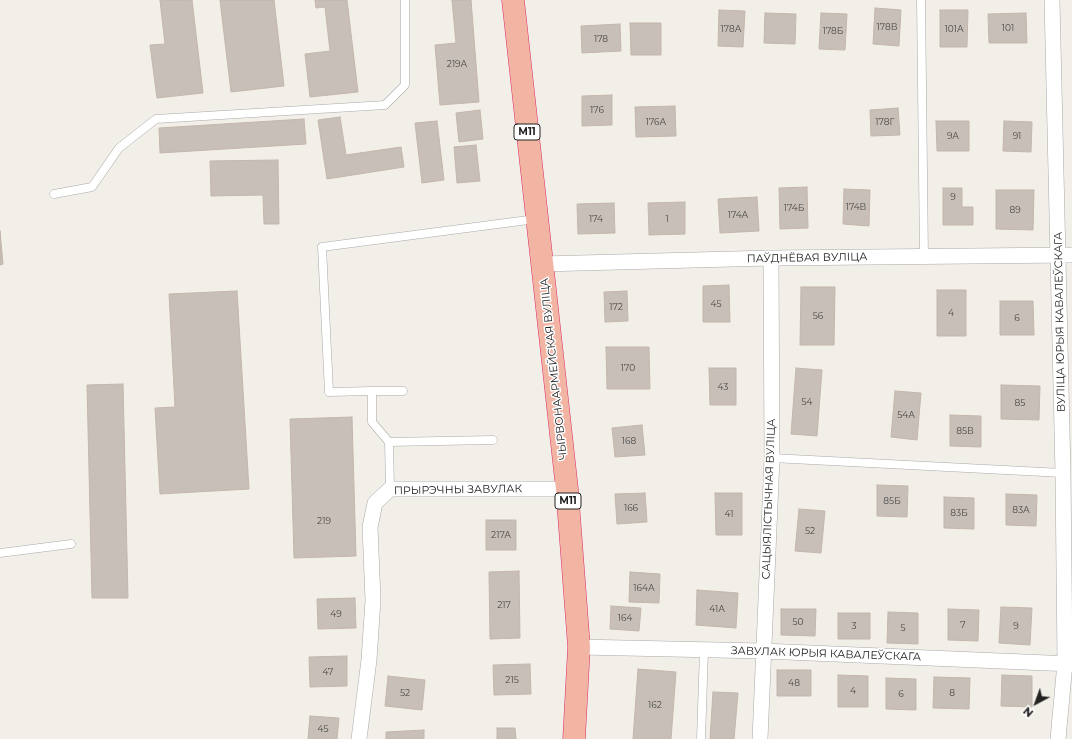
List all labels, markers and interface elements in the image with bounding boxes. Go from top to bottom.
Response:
house number: 178В [877,22,897,32]
house number: 101 [1002,23,1014,33]
house number: 178А [721,24,741,34]
house number: 101А [944,24,964,34]
house number: 178Б [823,26,843,36]
house number: 178 [594,34,608,44]
house number: 219А [447,59,467,69]
house number: 176 [590,105,604,115]
house number: 176А [646,117,666,127]
house number: 178Г [875,117,895,127]
road number: М11 [514,124,540,140]
house number: 9А [947,131,959,141]
house number: 91 [1013,131,1021,141]
house number: 9 [950,192,956,202]
house number: 174В [846,202,866,212]
house number: 174Б [784,203,804,213]
house number: 89 [1009,205,1021,215]
house number: 174А [728,210,748,220]
house number: 174 [589,214,603,224]
house number: 1 [665,214,669,224]
street label: ВУЛІЦА ЮРЫЯ КАВАЛЕЎСКАГА [1052,232,1068,412]
street label: ПАЎДНЁВАЯ ВУЛІЦА [747,250,867,266]
street label: ЧЫРВОНААРМЕЙСКАЯ ВУЛІЦА [538,277,570,461]
house number: 45 [710,299,722,309]
house number: 172 [609,302,623,312]
house number: 4 [948,308,954,318]
house number: 56 [813,311,823,321]
house number: 6 [1014,313,1020,323]
house number: 170 [621,363,635,373]
house number: 43 [718,382,728,392]
house number: 54 [801,397,813,407]
house number: 85 [1015,398,1025,408]
house number: 54А [897,410,915,420]
street label: САЦЫЯЛІСТЫЧНАЯ ВУЛІЦА [760,418,778,580]
house number: 85В [956,426,974,436]
house number: 168 [622,436,636,446]
street label: ПРЫРЭЧНЫ ЗАВУЛАК [394,482,522,498]
road number: М11 [555,493,581,509]
house number: 85Б [883,496,901,506]
house number: 166 [624,503,638,513]
house number: 83А [1012,505,1030,515]
house number: 83Б [950,508,968,518]
house number: 41 [725,509,733,519]
house number: 219 [317,516,331,526]
house number: 52 [805,526,815,536]
house number: 217А [491,530,511,540]
house number: 164А [633,583,655,593]
house number: 217 [497,600,511,610]
house number: 41А [709,604,725,614]
house number: 49 [330,609,342,619]
house number: 164 [618,613,632,623]
house number: 50 [792,617,804,627]
house number: 7 [960,620,966,630]
house number: 3 [851,621,857,631]
house number: 9 [1013,621,1019,631]
house number: 5 [900,623,906,633]
street label: ЗАВУЛАК ЮРЫЯ КАВАЛЕЎСКАГА [731,644,921,664]
house number: 47 [323,667,333,677]
house number: 215 [505,675,519,685]
house number: 48 [788,678,800,688]
north arrow [1016,683,1056,723]
house number: 4 [850,686,856,696]
house number: 52 [400,688,410,698]
house number: 8 [949,688,955,698]
house number: 6 [898,689,904,699]
house number: 162 [648,700,662,710]
text: N [1020,704,1036,720]
house number: 45 [317,724,329,734]

